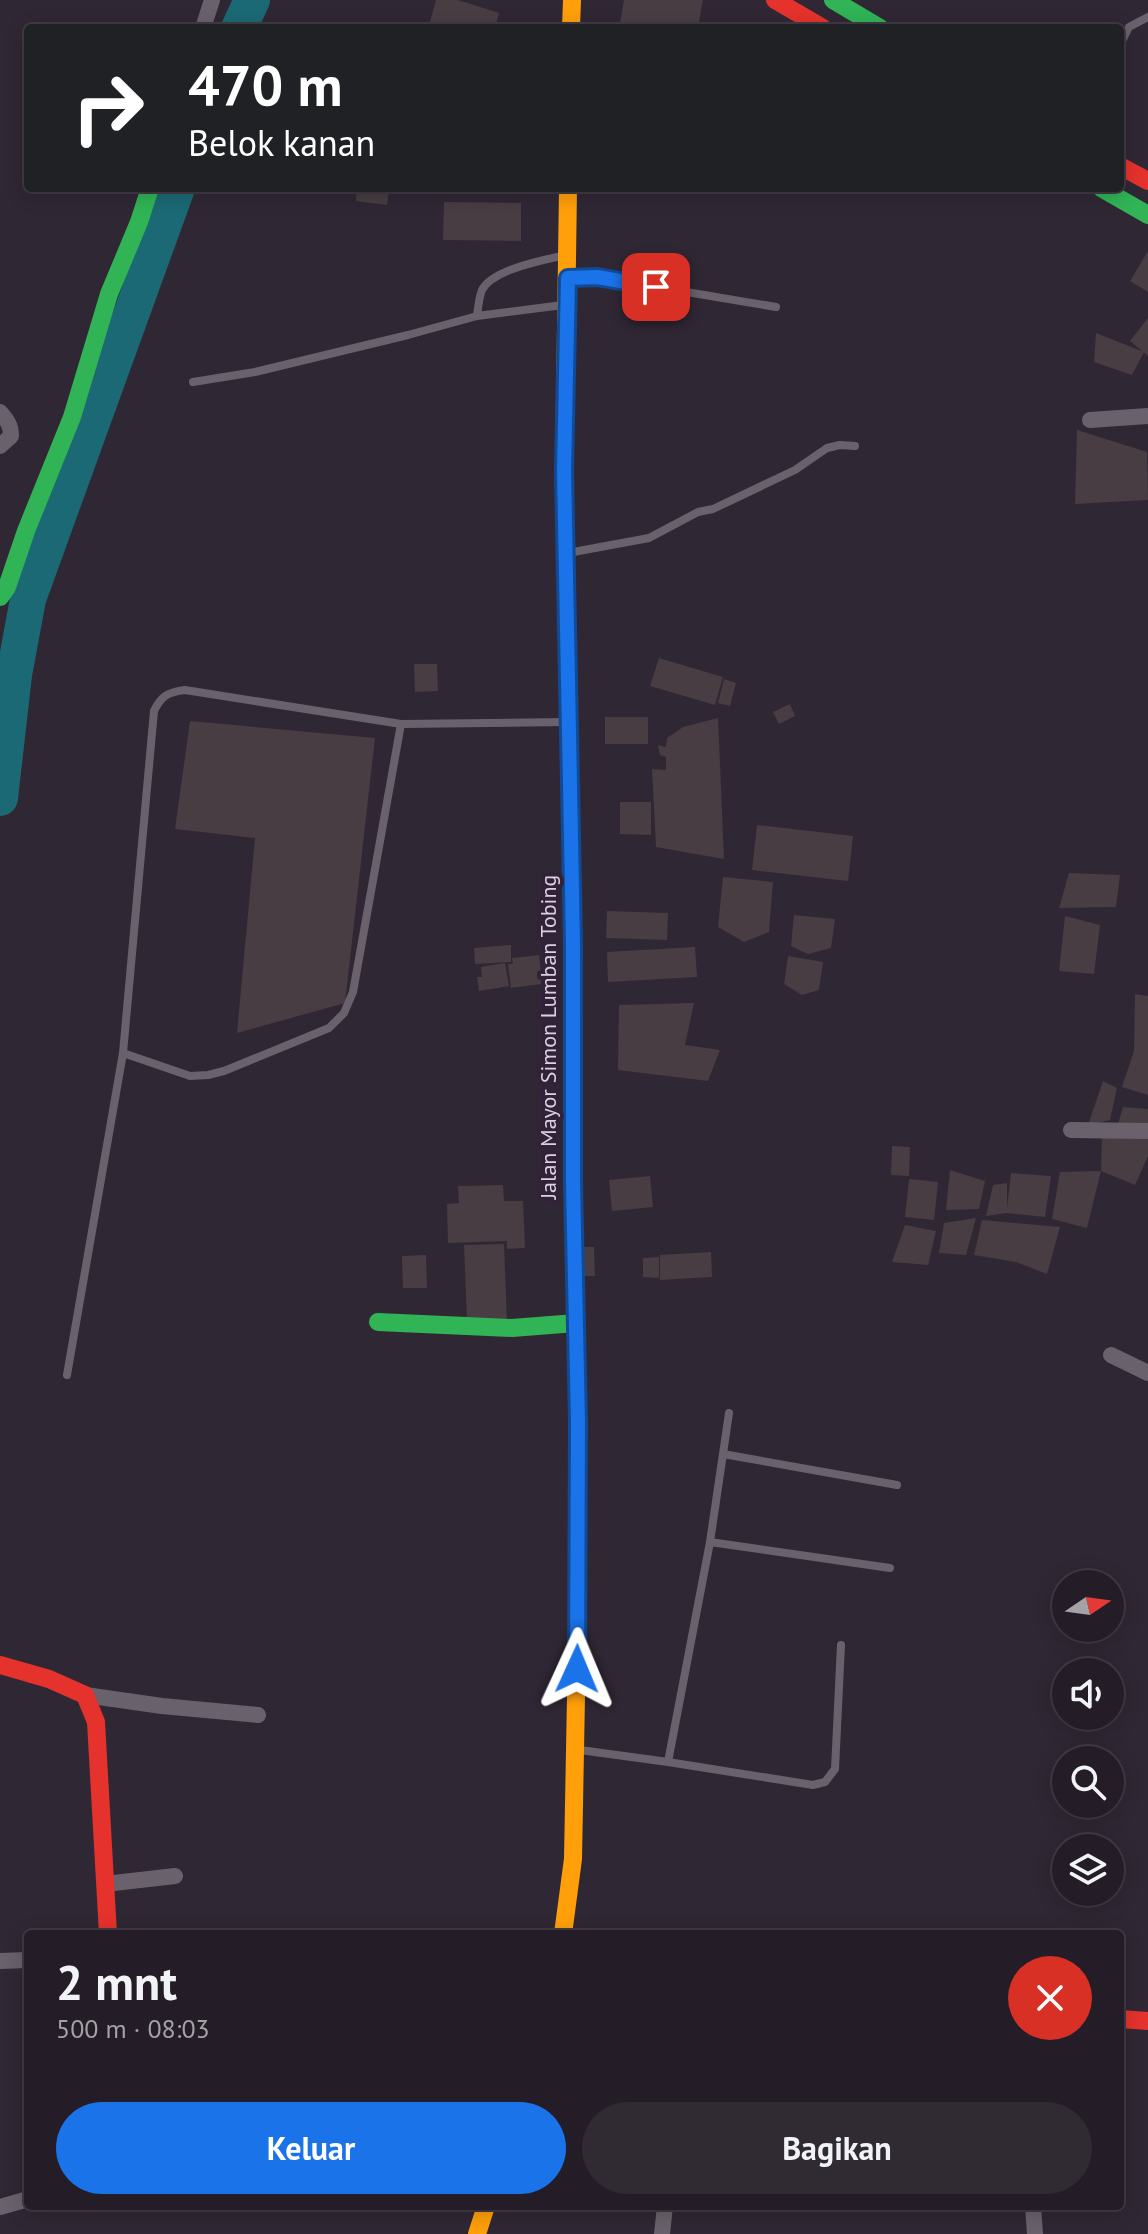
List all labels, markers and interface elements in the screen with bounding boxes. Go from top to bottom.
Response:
text: 470 m [188,49,343,121]
icon: right [56,56,160,160]
text: Belok kanan [188,119,375,166]
pin [622,253,690,321]
icon: arrive [634,265,678,309]
street label: Jalan Mayor Simon Lumban Tobing [534,875,562,1200]
north arrow [1052,1570,1124,1642]
map controls [1052,1570,1124,1906]
position arrow [535,1627,619,1711]
button: sound [1052,1658,1124,1730]
button: search [1052,1746,1124,1818]
button: layers [1052,1834,1124,1906]
text: 2 mnt [56,1951,177,2013]
button: close [1008,1956,1092,2040]
text: 500 m · 08:03 [56,2012,210,2045]
button: Keluar [56,2102,566,2194]
button: Bagikan [582,2102,1092,2194]

